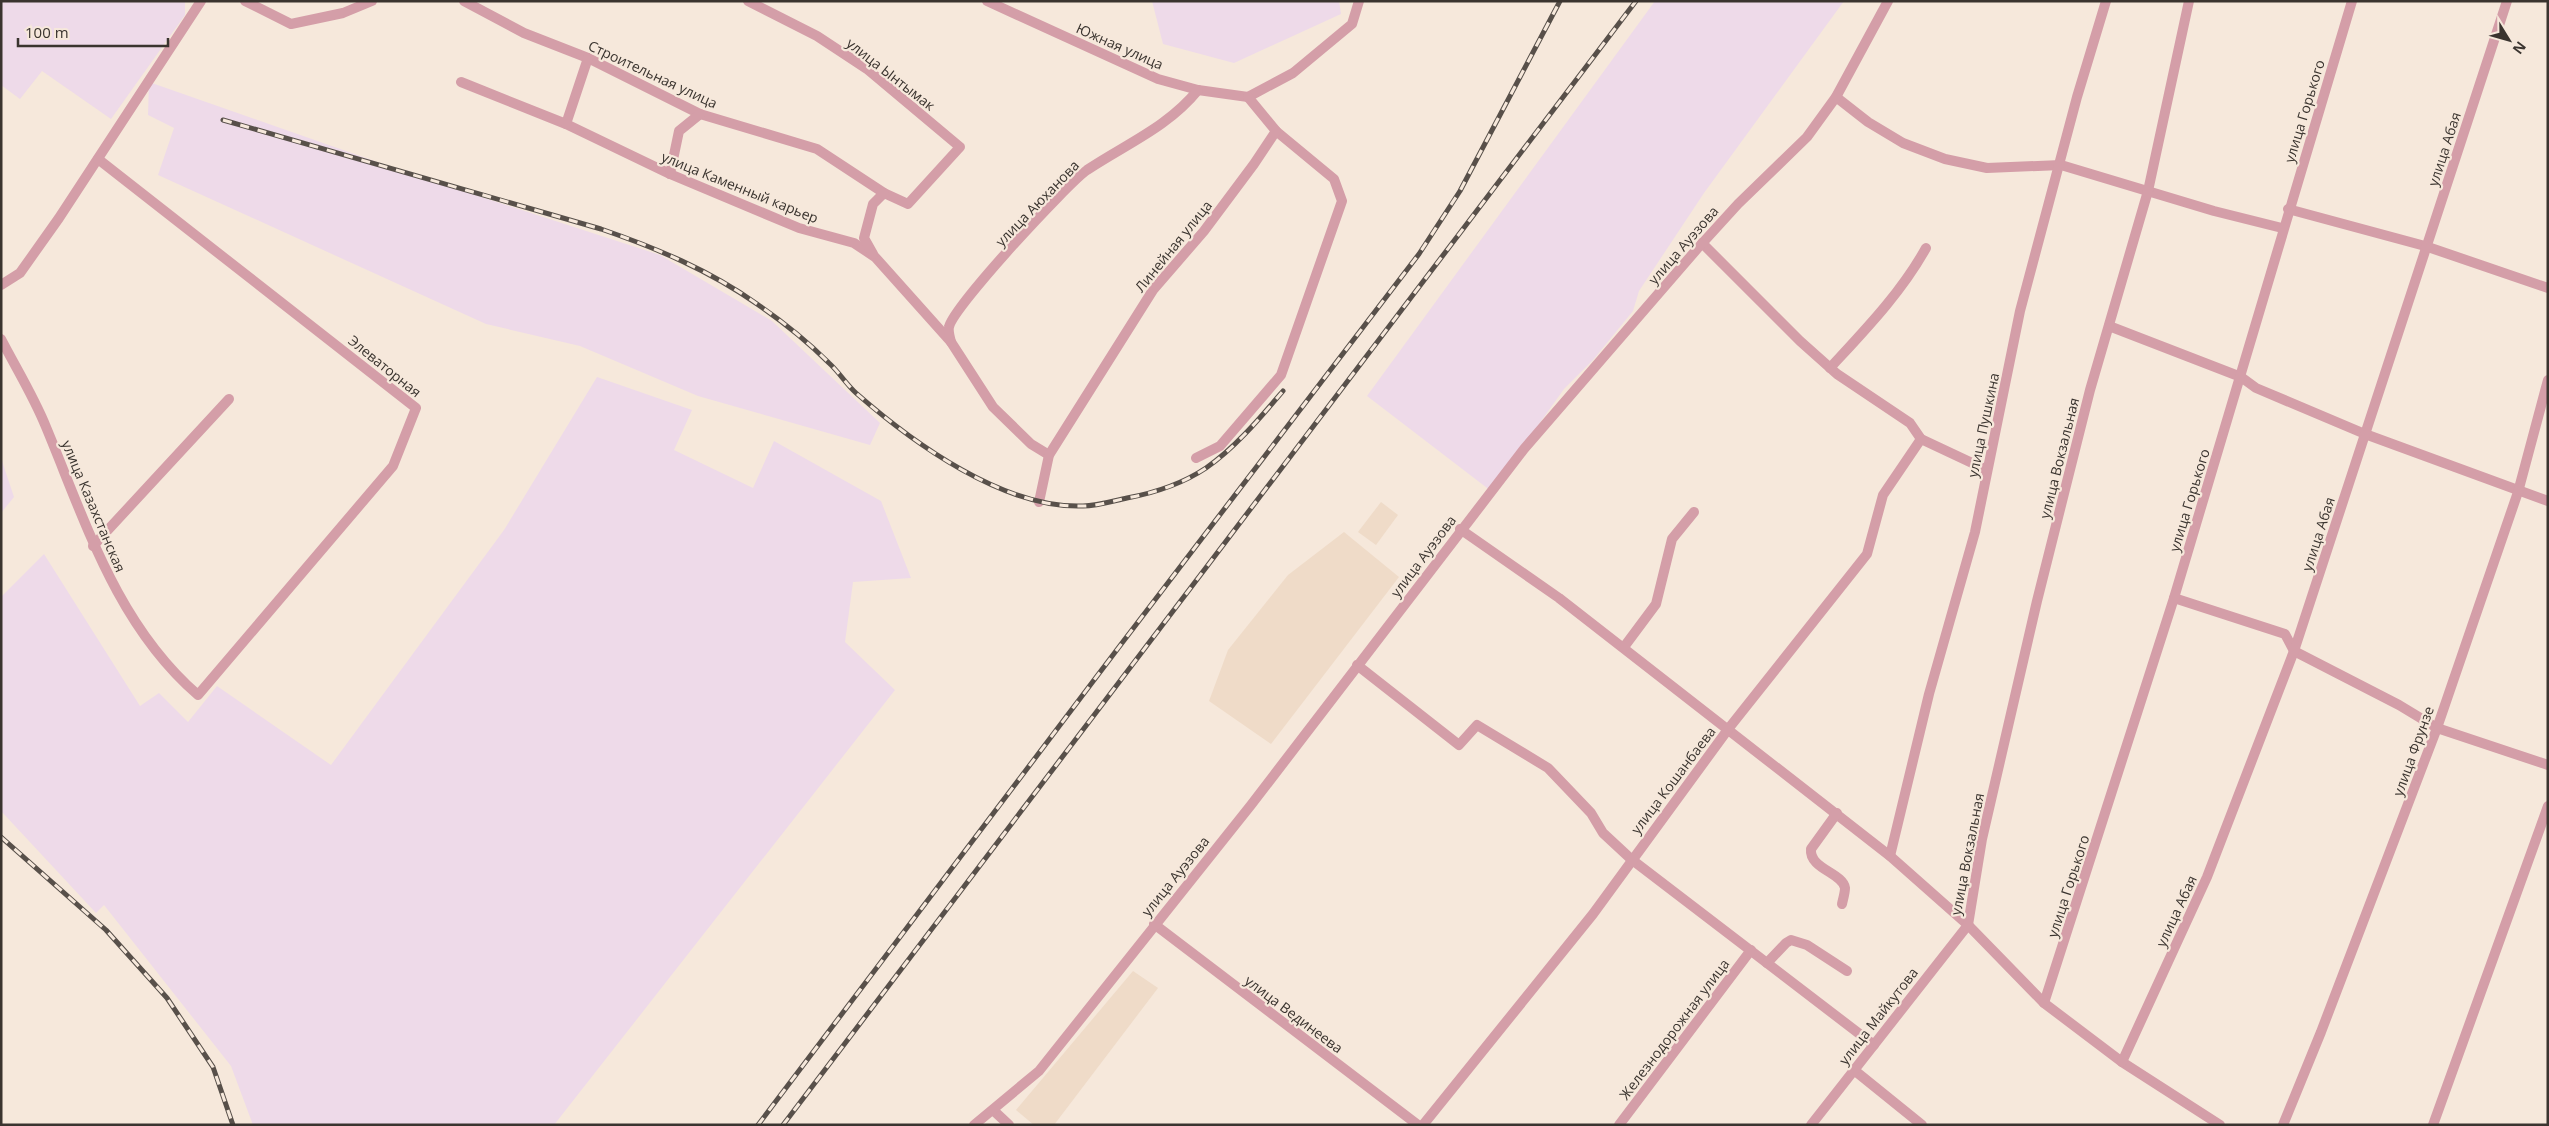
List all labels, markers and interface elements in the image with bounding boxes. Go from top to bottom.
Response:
scale bar [18,15,168,47]
north arrow [2484,15,2534,65]
street label: Южная улица [1073,18,1167,74]
text: 100 m [25,22,69,42]
street label: улица Ынтымак [843,33,940,115]
street label: Строительная улица [585,36,721,112]
text: N [2509,38,2531,58]
street label: улица Горького [2279,57,2329,165]
street label: улица Абая [2423,110,2465,188]
street label: улица Каменный карьер [659,147,821,227]
street label: улица Аюханова [991,156,1083,250]
street label: Линейная улица [1130,196,1216,296]
street label: улица Ауэзова [1644,202,1722,288]
street label: Элеваторная [345,331,425,401]
street label: улица Пушкина [1963,371,2003,479]
street label: улица Вокзальная [2035,396,2083,520]
street label: улица Казахстанская [58,437,130,575]
street label: улица Горького [2164,446,2214,554]
street label: улица Абая [2297,495,2339,573]
street label: улица Ауэзова [1386,511,1460,601]
street label: улица Фрунзе [2388,703,2438,799]
street label: улица Кошанбаева [1626,722,1720,838]
street label: улица Вокзальная [1946,791,1988,917]
street label: улица Ауэзова [1137,832,1213,920]
street label: улица Горького [2042,832,2094,940]
street label: улица Абая [2151,872,2201,950]
street label: Железнодорожная улица [1615,955,1733,1103]
street label: улица Майкутова [1834,963,1922,1069]
street label: улица Вединеева [1241,971,1347,1057]

